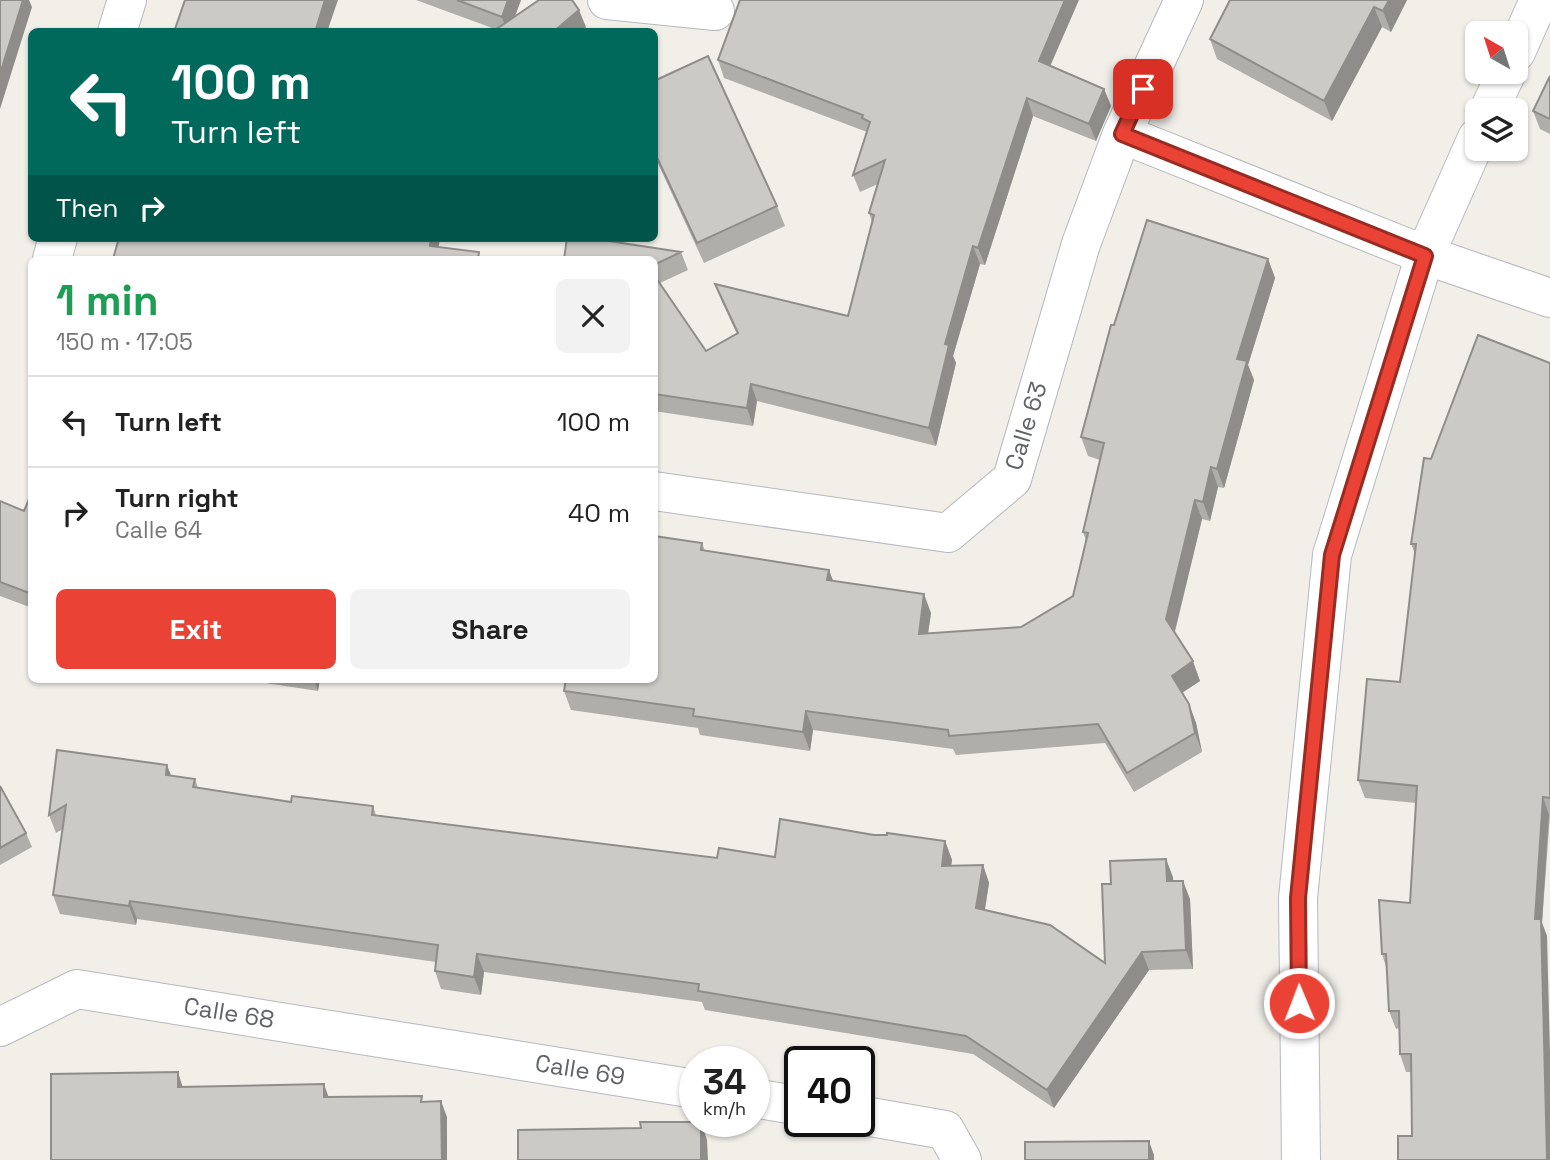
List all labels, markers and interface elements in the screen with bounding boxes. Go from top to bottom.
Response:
north arrow [1465,21,1528,84]
map controls [1465,21,1528,161]
text: 100 m [171,51,311,113]
icon: left [56,56,147,147]
pin [1113,59,1173,119]
icon: arrive [1124,70,1162,108]
button: layers [1465,98,1528,161]
text: Turn left [171,112,301,152]
icon: right [133,189,171,227]
text: Then [56,191,119,225]
text: 1 min [56,274,159,327]
button: close [556,279,630,353]
text: 150 m · 17:05 [56,327,193,357]
street label: Calle 63 [997,378,1054,474]
icon: left [56,403,94,441]
text: Turn left [115,405,222,439]
text: 100 m [557,405,630,439]
text: Turn right [115,481,239,515]
icon: right [56,494,94,532]
text: 40 m [568,496,630,530]
text: Calle 64 [115,515,202,545]
button: Exit [56,589,336,669]
button: Share [350,589,630,669]
position arrow [1262,966,1336,1040]
street label: Calle 68 [182,990,276,1035]
speed limit sign: 40 [784,1046,875,1137]
street label: Calle 69 [533,1047,627,1092]
text: 34 [703,1060,746,1104]
text: km/h [703,1097,746,1120]

